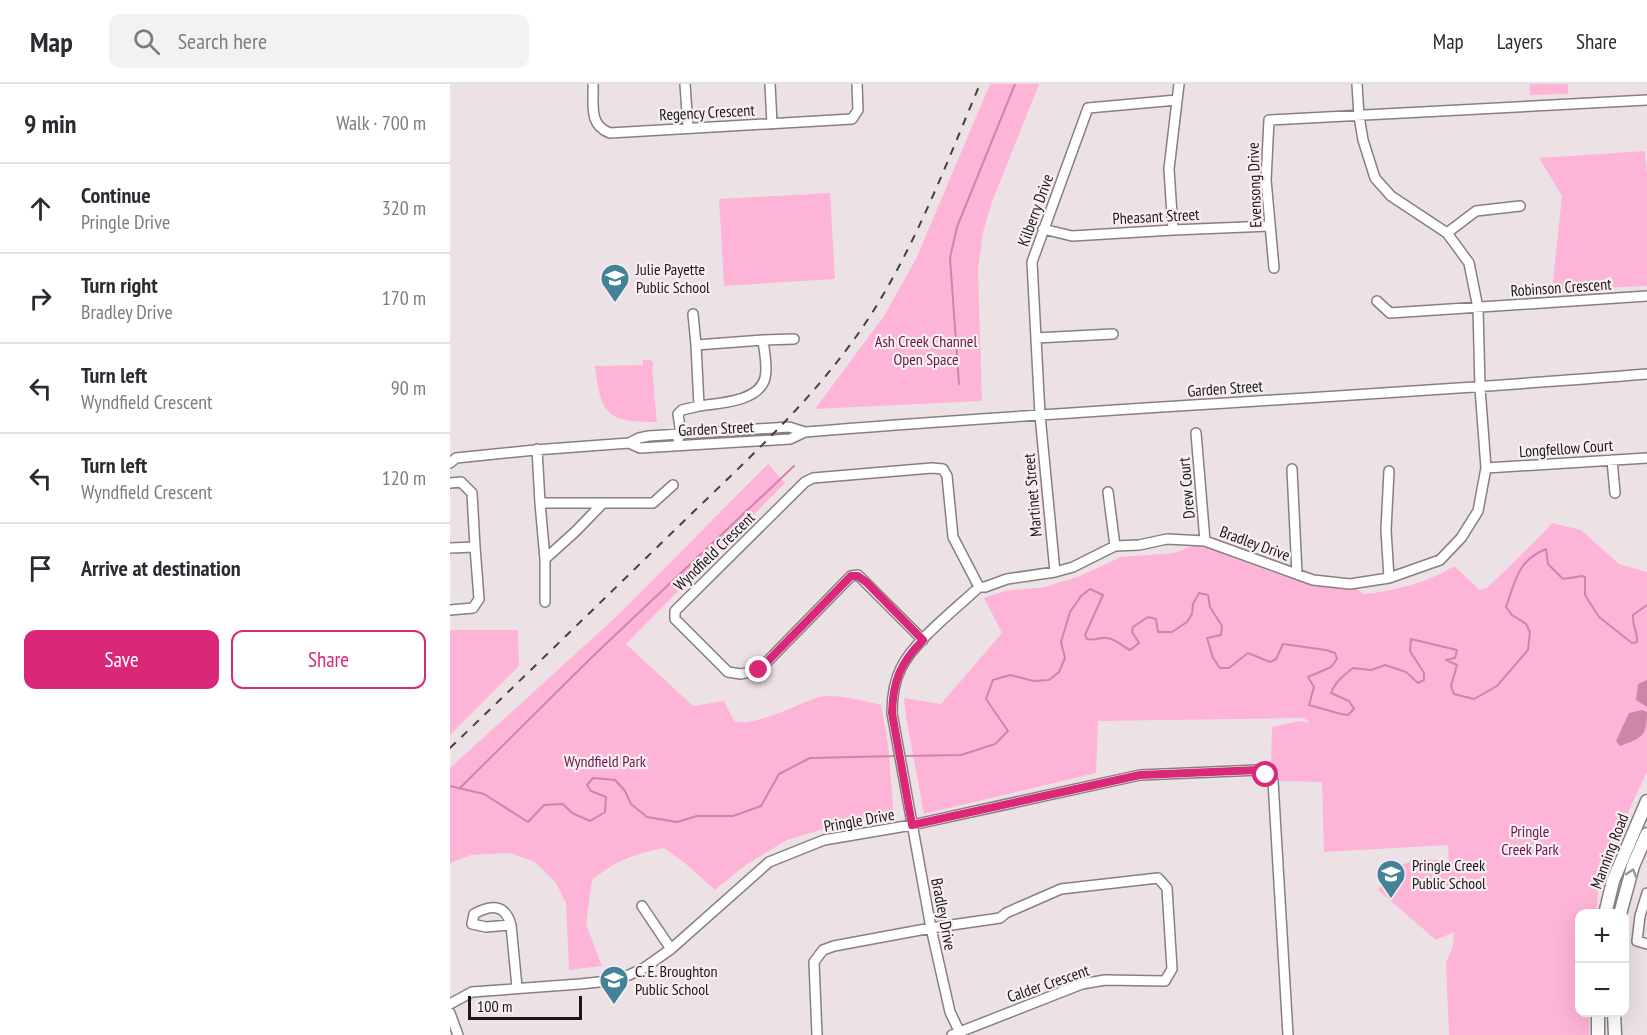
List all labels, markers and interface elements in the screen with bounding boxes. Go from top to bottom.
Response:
search box [109,14,529,68]
text: Map [30,23,73,60]
icon: search [130,25,163,58]
text: Search here [178,27,267,55]
text: Map [1433,28,1464,55]
text: Layers [1497,28,1543,55]
text: Share [1576,28,1617,55]
street label: Regency Crescent [659,99,756,124]
text: 9 min [24,107,77,140]
text: Walk · 700 m [336,110,426,136]
street label: Evensong Drive [1243,142,1265,228]
street label: Kilberry Drive [1013,171,1057,249]
text: Continue [81,181,151,209]
icon: ahead [24,192,57,225]
text: 320 m [382,195,426,221]
street label: Pheasant Street [1112,204,1201,228]
text: Pringle Drive [81,209,170,235]
place label: Julie Payette Public School [635,259,710,297]
school or university icon: Julie Payette Public School [599,262,631,304]
text: Turn right [81,271,158,299]
street label: Robinson Crescent [1510,273,1613,301]
icon: right [24,282,57,315]
text: 170 m [382,285,426,311]
text: Bradley Drive [81,299,173,325]
park label: Ash Creek Channel Open Space [875,331,977,369]
text: Turn left [81,361,147,389]
icon: left [24,372,57,405]
text: 90 m [391,375,426,401]
street label: Garden Street [1187,375,1264,401]
text: Wyndfield Crescent [81,389,212,415]
street label: Garden Street [678,416,755,440]
street label: Longfellow Court [1518,435,1614,461]
text: Turn left [81,451,147,479]
street label: Martinet Street [1018,452,1046,538]
street label: Drew Court [1173,456,1199,520]
icon: left [24,462,57,495]
text: 120 m [382,465,426,491]
text: Wyndfield Crescent [81,479,212,505]
street label: Wyndfield Crescent [669,507,759,595]
street label: Bradley Drive [1217,521,1293,565]
icon: arrive [24,552,57,585]
text: Arrive at destination [81,554,241,582]
button: Save [24,630,219,689]
button: Share [231,630,426,689]
route end [745,656,771,682]
park label: Wyndfield Park [564,751,647,771]
route start [1252,761,1278,787]
street label: Pringle Drive [822,804,896,836]
street label: Manning Road [1586,811,1632,891]
park label: Pringle Creek Park [1501,821,1560,859]
place label: Pringle Creek Public School [1412,855,1486,893]
school or university icon: Pringle Creek Public School [1375,858,1407,900]
one-way arrow [1625,868,1637,879]
street label: Bradley Drive [927,876,961,952]
map controls [1575,909,1629,1017]
button: + [1575,909,1629,963]
street label: Calder Crescent [1004,959,1092,1006]
place label: C. E. Broughton Public School [635,961,718,999]
button: − [1575,963,1629,1017]
school or university icon: C. E. Broughton Public School [598,964,630,1006]
scale bar [468,993,582,1020]
text: 100 m [477,996,512,1016]

